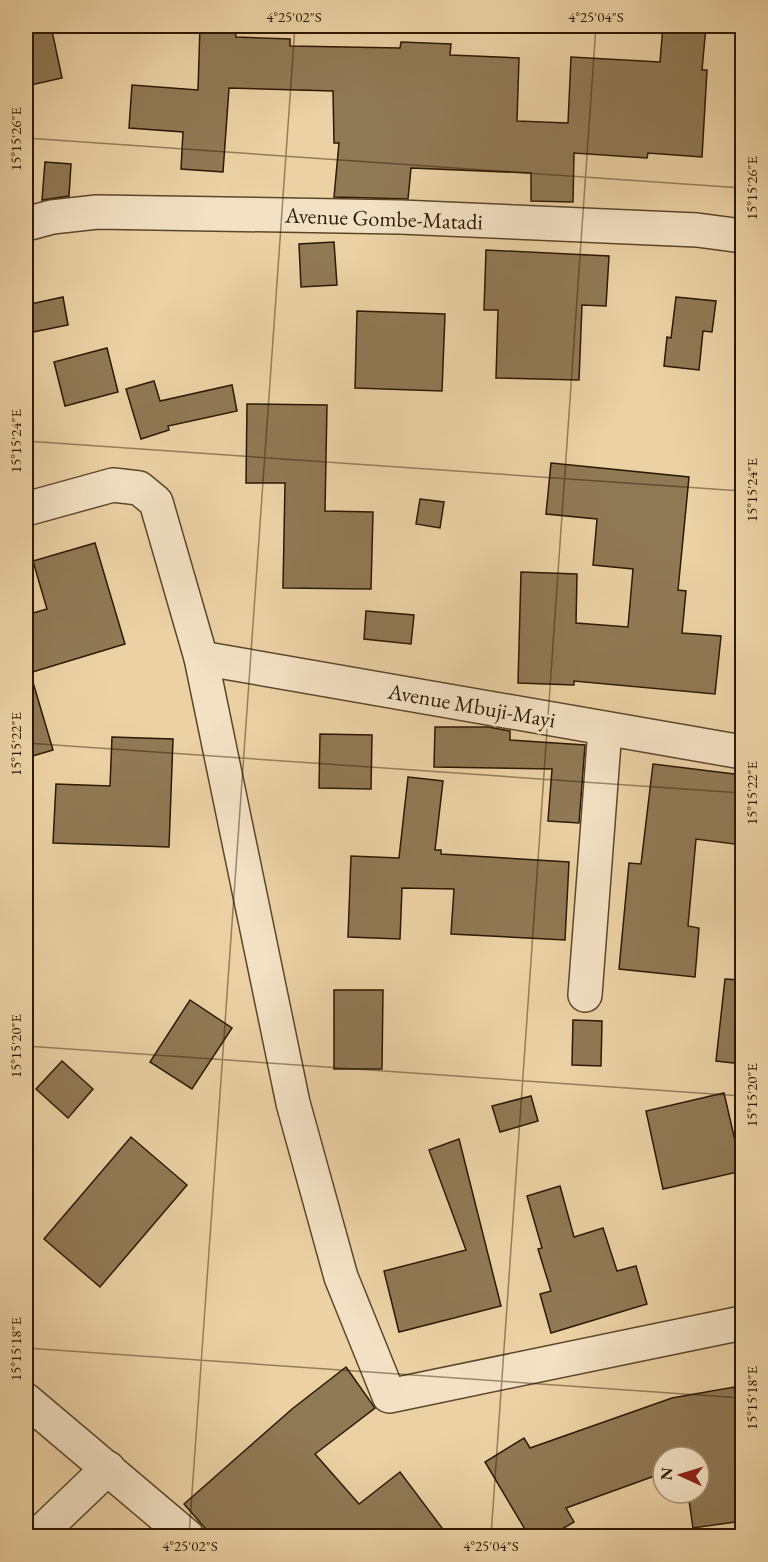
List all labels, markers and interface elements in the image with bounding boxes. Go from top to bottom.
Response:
text: 4°25'02"S [266,7,322,26]
text: 4°25'04"S [568,7,624,26]
text: 15°15'26"E [6,106,25,171]
text: 15°15'26"E [742,155,761,220]
street label: Avenue Gombe-Matadi [284,201,483,236]
text: 15°15'24"E [6,408,25,473]
text: 15°15'24"E [742,457,761,522]
street label: Avenue Mbuji-Mayi [385,676,558,735]
text: 15°15'22"E [6,711,25,776]
text: 15°15'22"E [742,760,761,825]
text: 15°15'20"E [6,1013,25,1078]
text: 15°15'20"E [742,1062,761,1127]
text: 15°15'18"E [6,1316,25,1381]
text: 15°15'18"E [742,1365,761,1430]
north arrow [651,1445,711,1505]
text: N [656,1467,677,1481]
text: 4°25'02"S [162,1536,218,1555]
text: 4°25'04"S [463,1536,519,1555]

